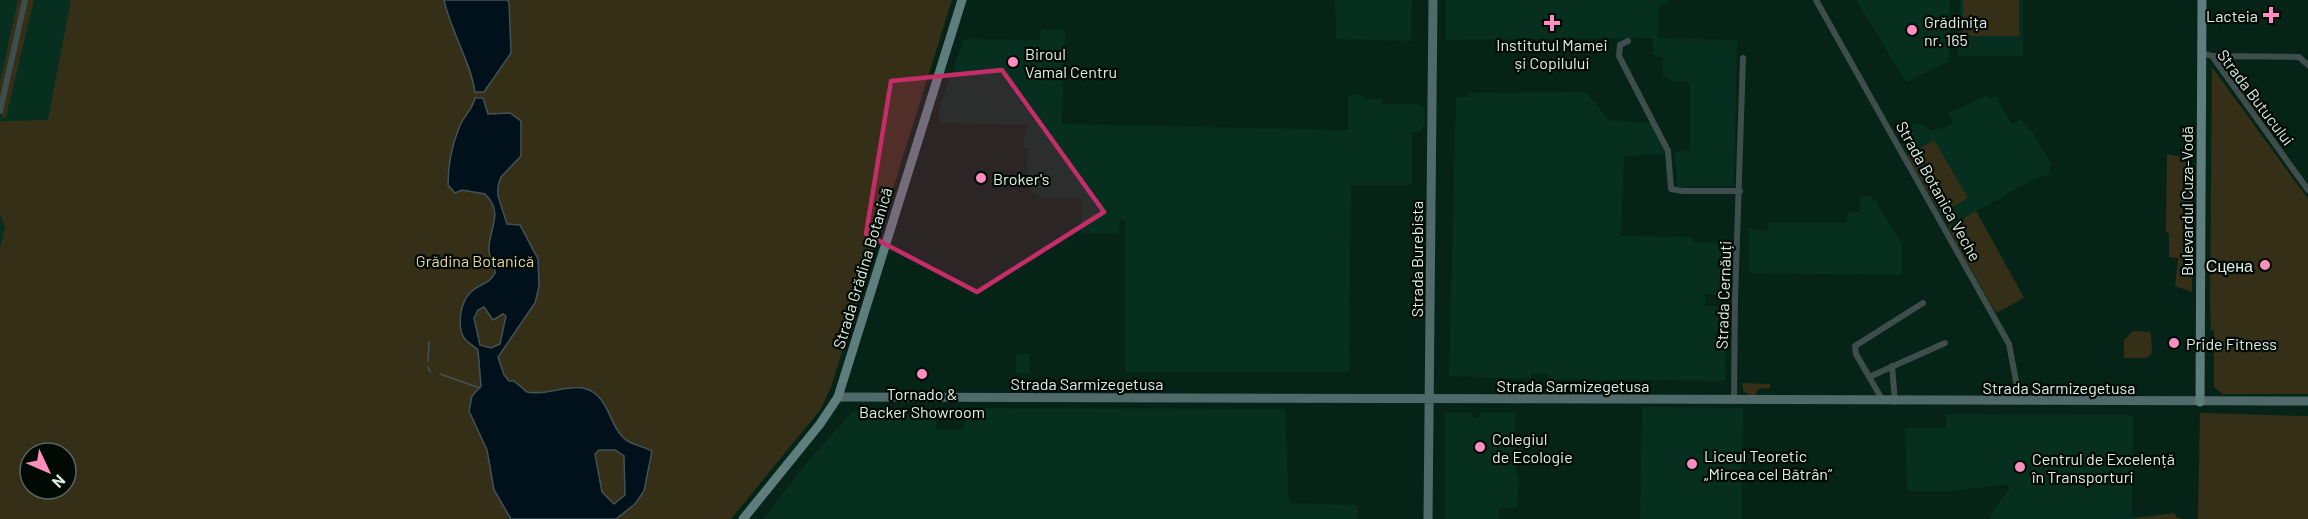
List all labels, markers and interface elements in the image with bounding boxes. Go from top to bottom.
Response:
place label: Lacteia [2206,6,2258,25]
marker: Lacteia [2262,6,2280,24]
place label: Grădinița nr. 165 [1924,12,1987,49]
marker: Institutul Mamei și Copilului [1543,14,1561,32]
marker: Grădinița nr. 165 [1905,23,1919,37]
place label: Institutul Mamei și Copilului [1496,35,1608,72]
place label: Biroul Vamal Centru [1025,44,1117,81]
street label: Strada Butucului [2214,45,2298,149]
marker: Biroul Vamal Centru [1006,55,1020,69]
street label: Strada Botanica Veche [1893,118,1985,264]
street label: Bulevardul Cuza-Vodă [2177,126,2196,276]
place label: Broker's [993,169,1049,188]
marker: Broker's [974,171,988,185]
street label: Strada Grădina Botanică [828,185,896,351]
street label: Strada Burebista [1407,201,1426,317]
street label: Strada Cernăuți [1712,240,1734,350]
park label: Grădina Botanică [416,251,534,270]
place label: Сцена [2206,256,2253,275]
marker: Сцена [2258,258,2272,272]
place label: Pride Fitness [2186,334,2277,353]
marker: Pride Fitness [2167,336,2181,350]
marker: Tornado & Backer Showroom [915,367,929,381]
street label: Strada Sarmizegetusa [1011,374,1163,393]
street label: Strada Sarmizegetusa [1497,376,1649,395]
street label: Strada Sarmizegetusa [1983,378,2135,397]
place label: Tornado & Backer Showroom [859,384,985,421]
place label: Colegiul de Ecologie [1492,429,1573,466]
marker: Colegiul de Ecologie [1473,440,1487,454]
north arrow [18,441,78,501]
place label: Liceul Teoretic „Mircea cel Bătrân” [1704,446,1833,483]
place label: Centrul de Excelență în Transporturi [2031,449,2175,486]
marker: Liceul Teoretic „Mircea cel Bătrân” [1685,457,1699,471]
marker: Centrul de Excelență în Transporturi [2013,460,2027,474]
text: N [49,471,70,492]

